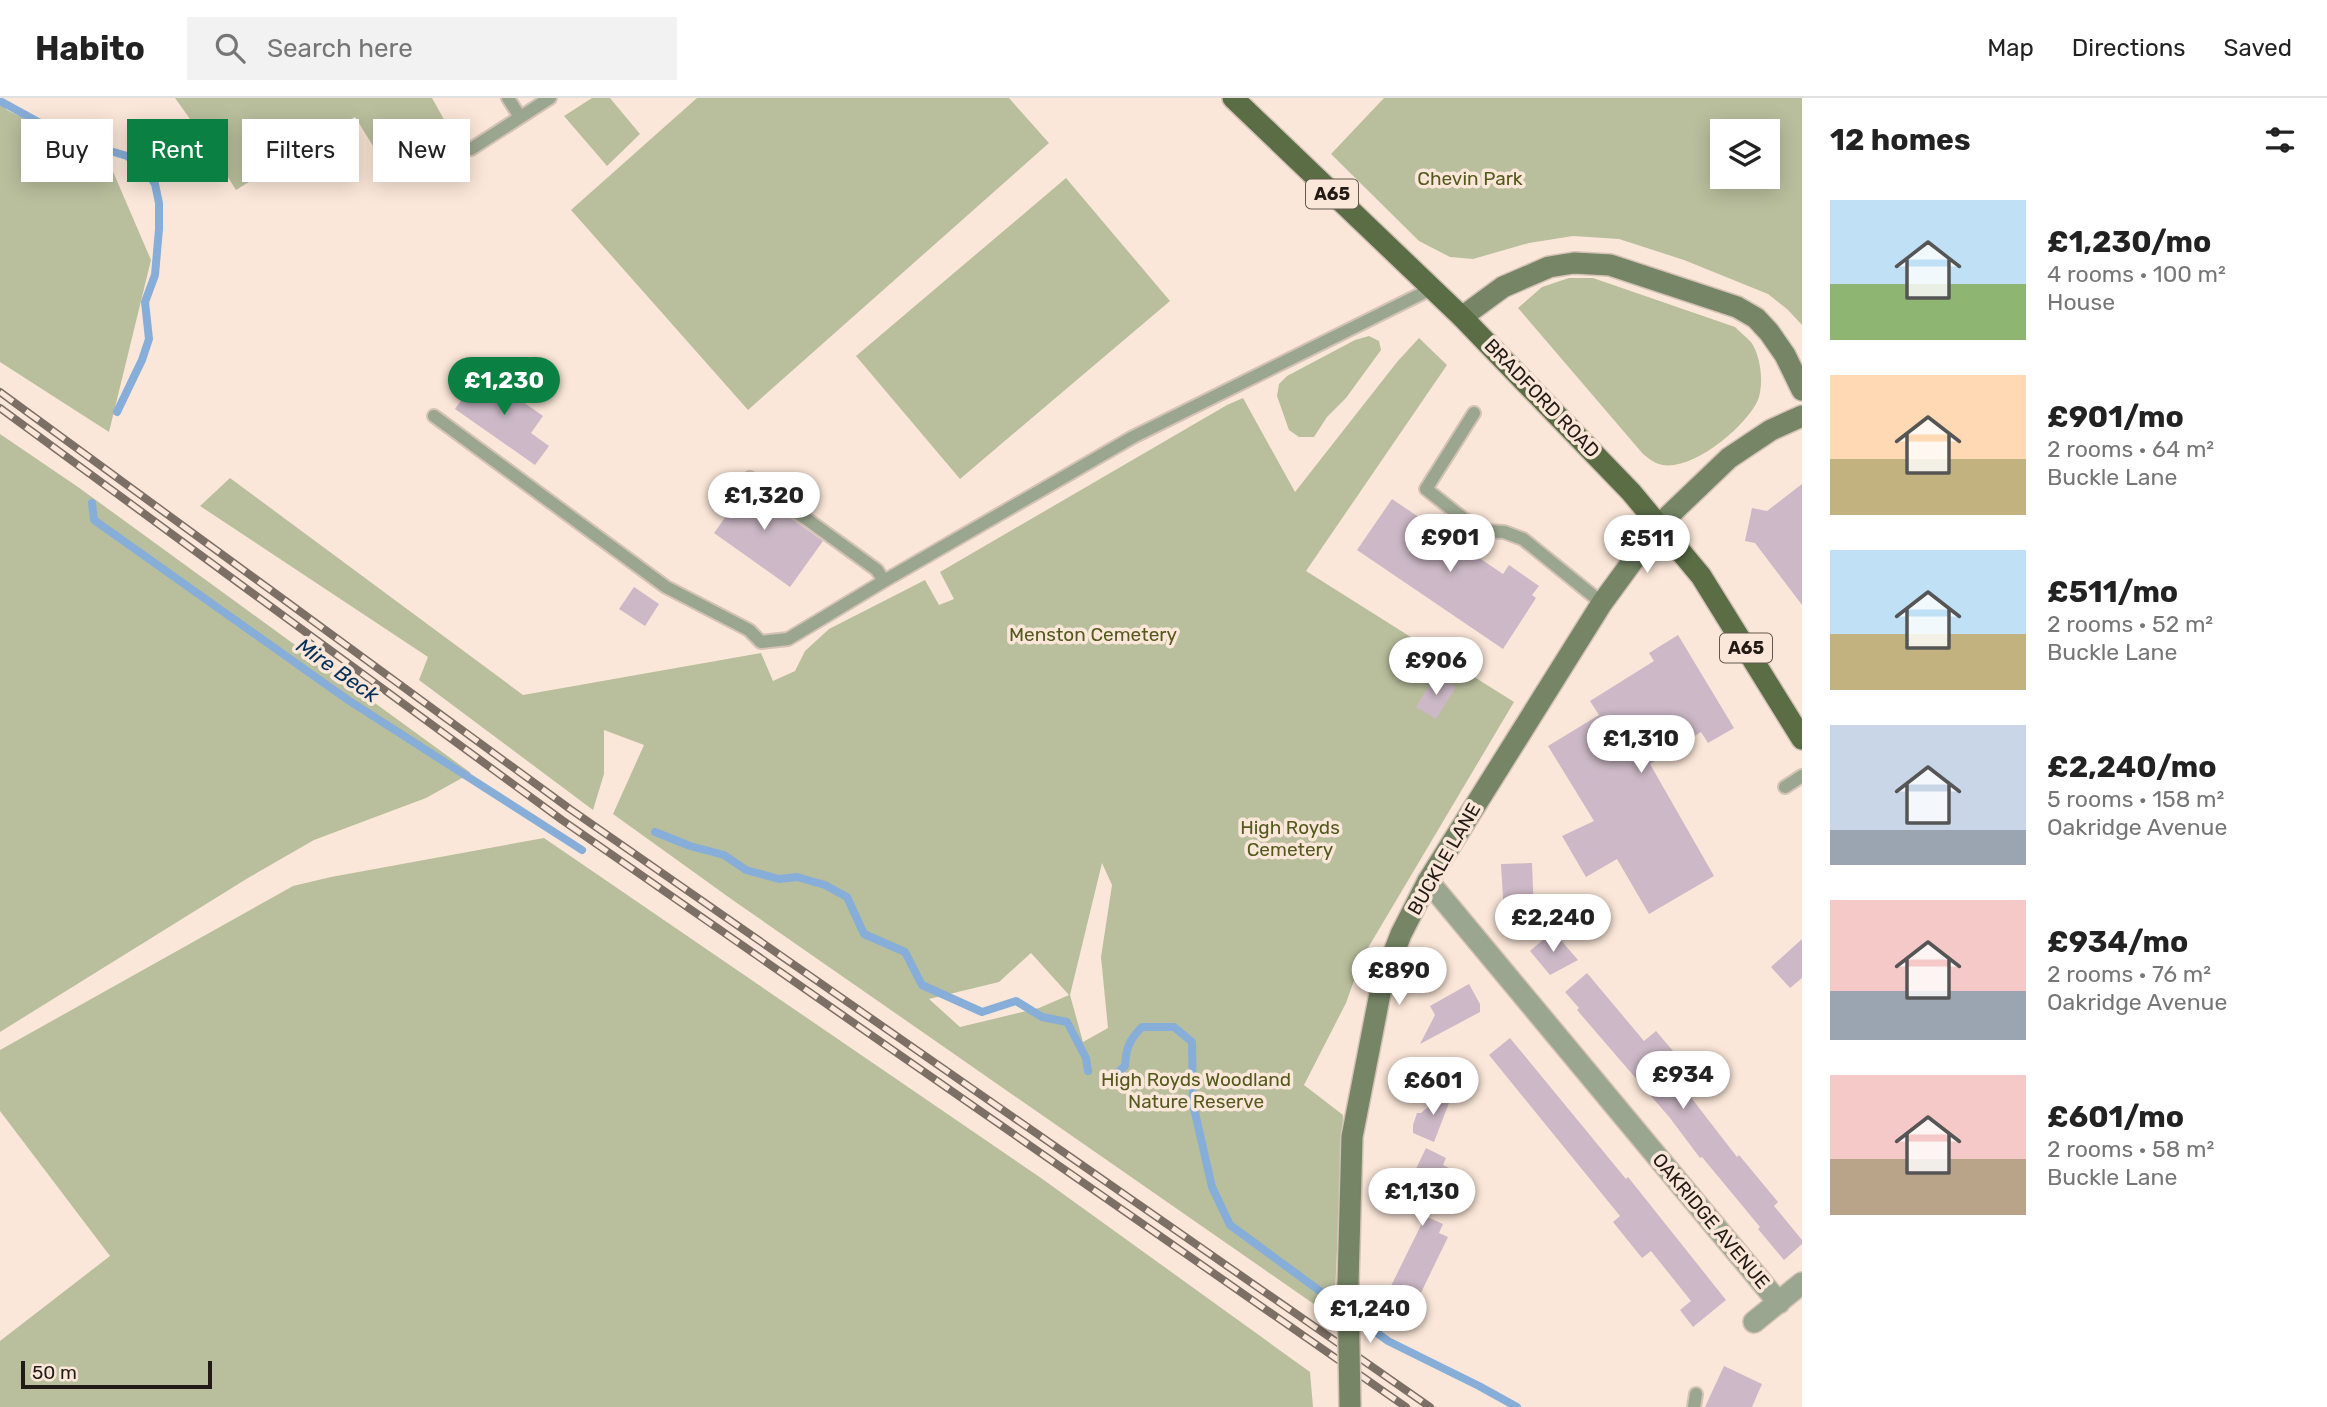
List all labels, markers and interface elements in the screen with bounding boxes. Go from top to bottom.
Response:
search box [187,17,677,80]
text: Habito [35,29,145,68]
icon: search [211,29,249,67]
text: Search here [267,33,413,64]
text: Map [1987,34,2034,62]
text: Directions [2072,34,2185,62]
text: Saved [2223,34,2292,62]
chip: Buy [21,119,113,182]
chip: Rent [127,119,228,182]
chip: Filters [242,119,359,182]
chip: New [373,119,470,182]
map controls [1710,119,1780,189]
button: layers [1710,119,1780,189]
icon: filters [2261,121,2299,159]
text: 12 homes [1830,122,1971,158]
park label: Chevin Park [1417,167,1523,190]
road number: A65 [1306,180,1358,208]
text: £1,230/mo [2047,224,2211,260]
icon: home [1886,228,1970,312]
text: 4 rooms · 100 m² [2047,260,2226,288]
text: House [2047,288,2115,316]
street label: BRADFORD ROAD [1480,334,1604,462]
pin: £1,230 [447,358,561,417]
text: £1,230 [464,366,544,394]
text: £901/mo [2047,399,2184,435]
icon: home [1886,403,1970,487]
text: 2 rooms · 64 m² [2047,435,2214,463]
text: Buckle Lane [2047,463,2177,491]
pin: £1,320 [707,472,821,532]
text: £1,320 [724,481,804,509]
pin: £901 [1409,514,1491,574]
pin: £511 [1606,516,1688,575]
text: £901 [1421,523,1479,551]
text: £511 [1620,524,1674,552]
text: £511/mo [2047,574,2178,610]
icon: home [1886,578,1970,662]
text: 2 rooms · 52 m² [2047,610,2213,638]
park label: Menston Cemetery [1009,623,1177,646]
water label: Mire Beck [292,633,385,708]
road number: A65 [1720,634,1772,662]
pin: £906 [1395,638,1477,697]
text: Buckle Lane [2047,638,2177,666]
text: £906 [1405,646,1467,674]
pin: £1,310 [1584,716,1698,775]
text: £1,310 [1603,724,1679,752]
text: £2,240/mo [2047,749,2217,785]
icon: home [1886,753,1970,837]
text: 5 rooms · 158 m² [2047,785,2224,813]
street label: BUCKLE LANE [1403,799,1485,919]
text: Oakridge Avenue [2047,813,2227,841]
park label: High Royds Cemetery [1240,816,1340,861]
pin: £2,240 [1496,894,1610,954]
text: £2,240 [1511,903,1595,931]
text: £934/mo [2047,924,2188,960]
icon: home [1886,928,1970,1012]
pin: £890 [1358,948,1440,1007]
text: £890 [1368,956,1430,984]
text: 2 rooms · 76 m² [2047,960,2211,988]
text: Oakridge Avenue [2047,988,2227,1016]
pin: £934 [1642,1052,1724,1111]
pin: £601 [1392,1058,1474,1117]
text: £934 [1652,1060,1714,1088]
text: £601 [1404,1066,1462,1094]
park label: High Royds Woodland Nature Reserve [1101,1068,1291,1113]
text: £601/mo [2047,1099,2184,1135]
icon: home [1886,1103,1970,1187]
text: 2 rooms · 58 m² [2047,1135,2214,1163]
street label: OAKRIDGE AVENUE [1648,1149,1774,1293]
text: Buckle Lane [2047,1163,2177,1191]
pin: £1,130 [1365,1168,1479,1228]
text: £1,130 [1384,1177,1460,1205]
pin: £1,240 [1313,1286,1427,1345]
text: £1,240 [1330,1294,1410,1322]
scale bar [21,1358,212,1390]
text: 50 m [32,1361,77,1384]

